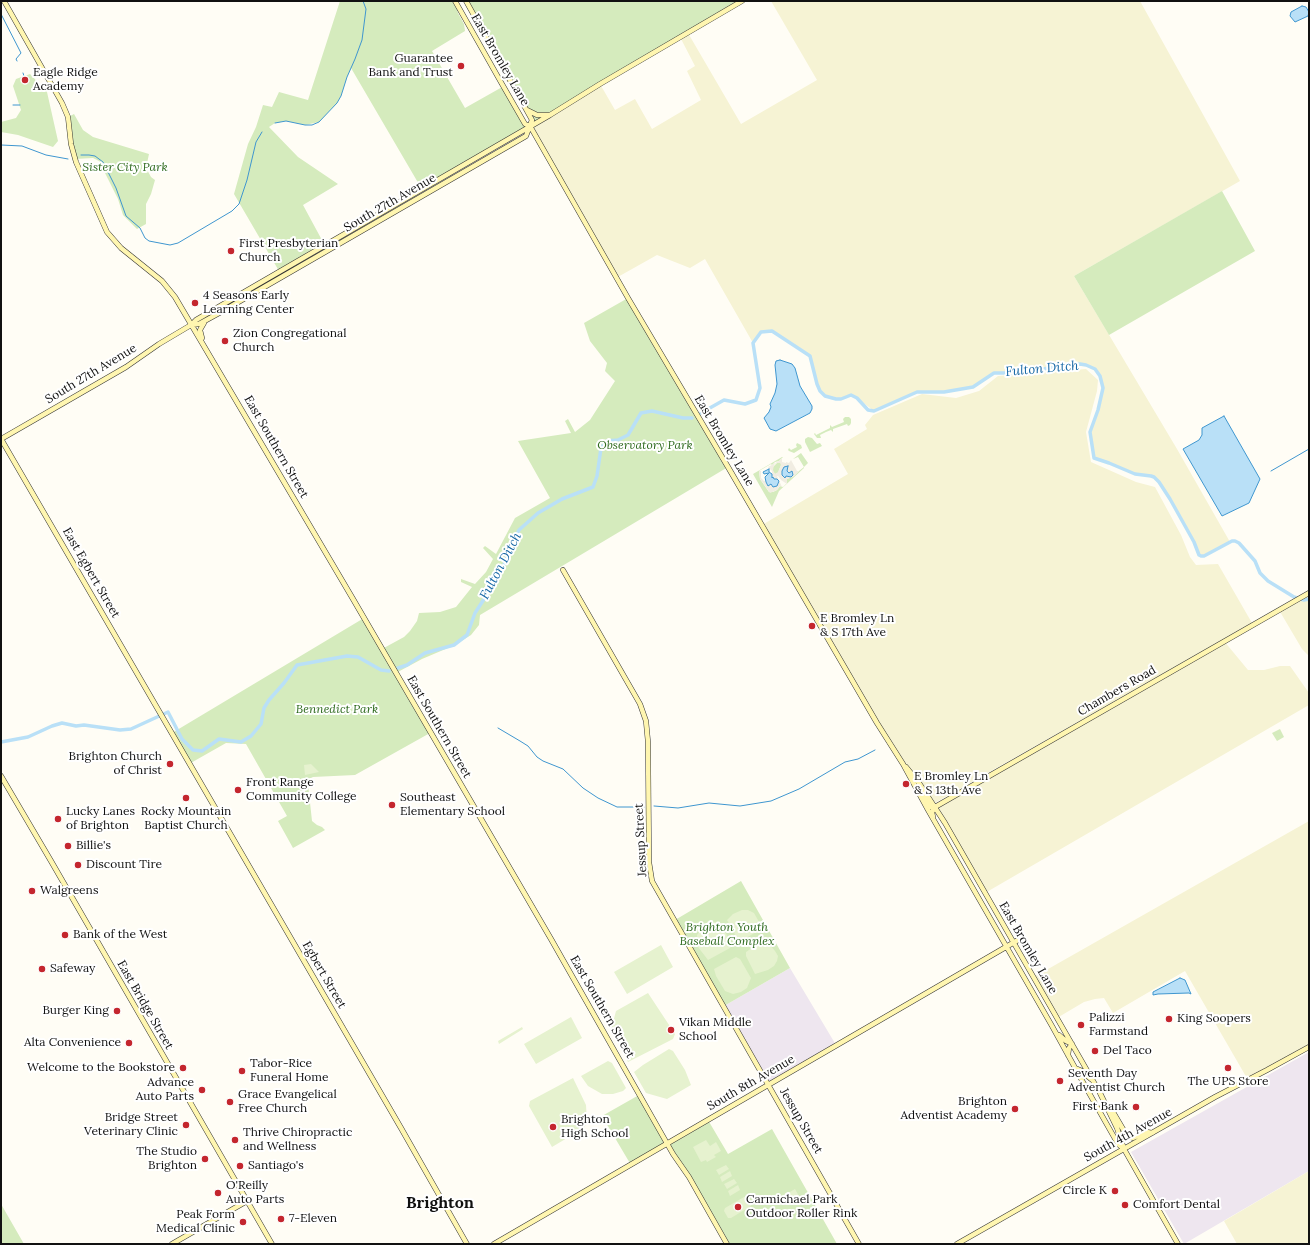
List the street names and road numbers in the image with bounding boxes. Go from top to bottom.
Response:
street label: East Bromley Lane [468,12,532,108]
street label: South 27th Avenue [342,171,438,235]
street label: South 27th Avenue [43,341,139,407]
street label: East Southern Street [241,393,311,501]
street label: East Bromley Lane [691,393,757,489]
street label: East Egbert Street [59,525,123,621]
street label: Chambers Road [1075,663,1159,719]
street label: East Southern Street [404,673,474,781]
street label: Jessup Street [632,803,650,877]
street label: East Bromley Lane [996,900,1060,996]
street label: Egbert Street [299,939,349,1011]
street label: East Southern Street [567,953,637,1061]
street label: East Bridge Street [114,958,176,1052]
street label: South 8th Avenue [705,1052,797,1114]
street label: Jessup Street [776,1086,826,1156]
street label: South 4th Avenue [1082,1105,1174,1165]

